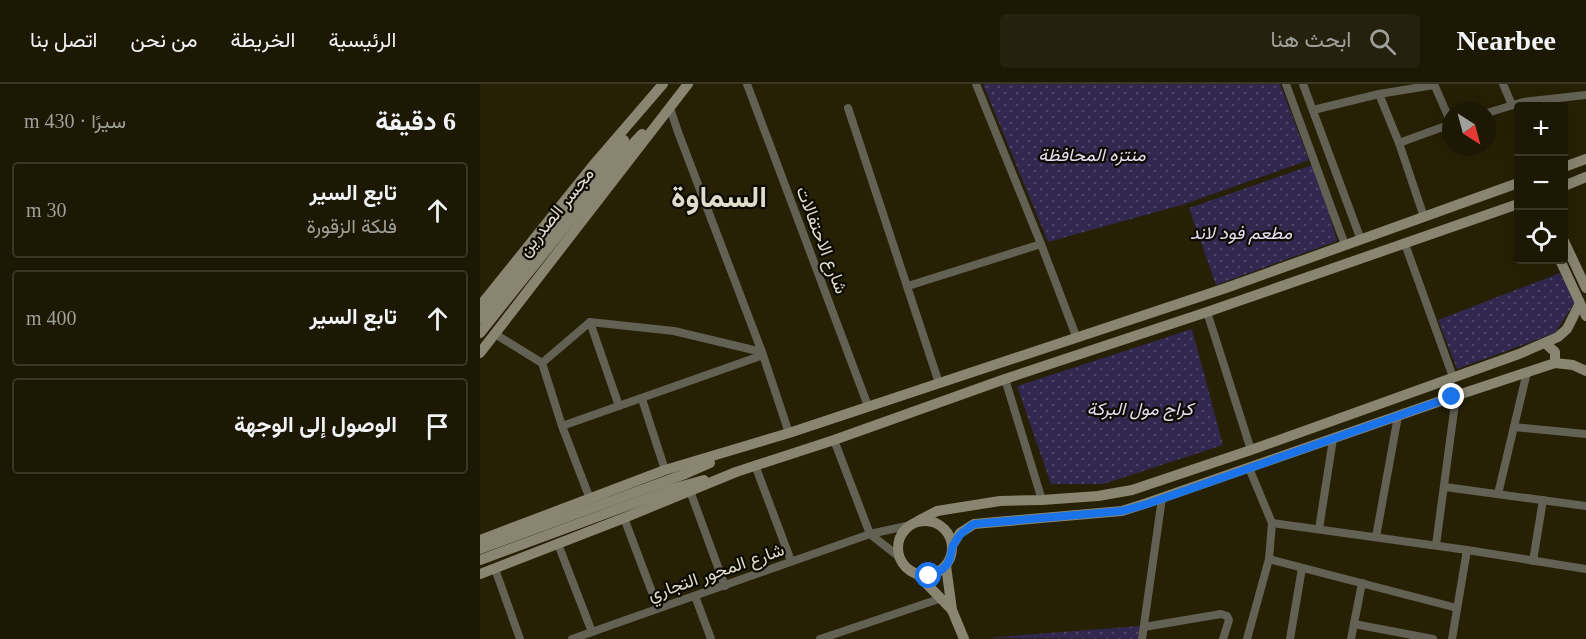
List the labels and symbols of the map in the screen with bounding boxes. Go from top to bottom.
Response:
north arrow [1442,102,1496,156]
park label: منتزه المحافظة [1038,145,1146,166]
street label: مجسر الصدرين [514,164,599,261]
district label: السماوة [671,180,767,215]
street label: شارع الاحتفالات [791,184,852,297]
park label: مطعم فود لاند [1190,223,1293,245]
route end [1438,383,1464,409]
park label: كراج مول البركة [1087,399,1196,422]
street label: شارع المحور التجاري [645,539,788,609]
route start [915,562,941,588]

